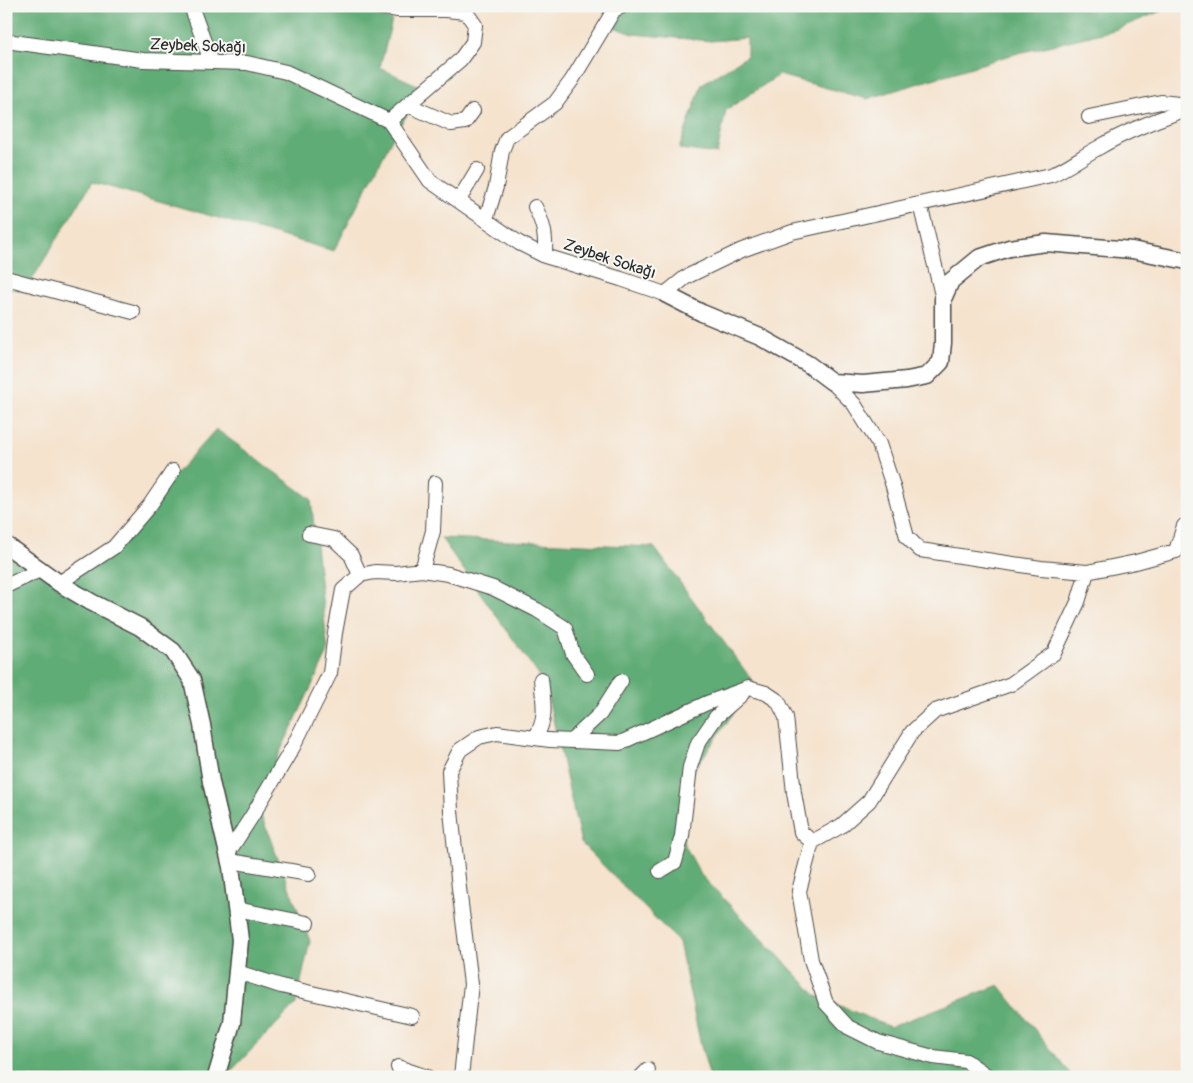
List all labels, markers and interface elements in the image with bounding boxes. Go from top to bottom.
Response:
street label: Zeybek Sokağı [150,34,246,58]
street label: Zeybek Sokağı [561,235,659,283]

